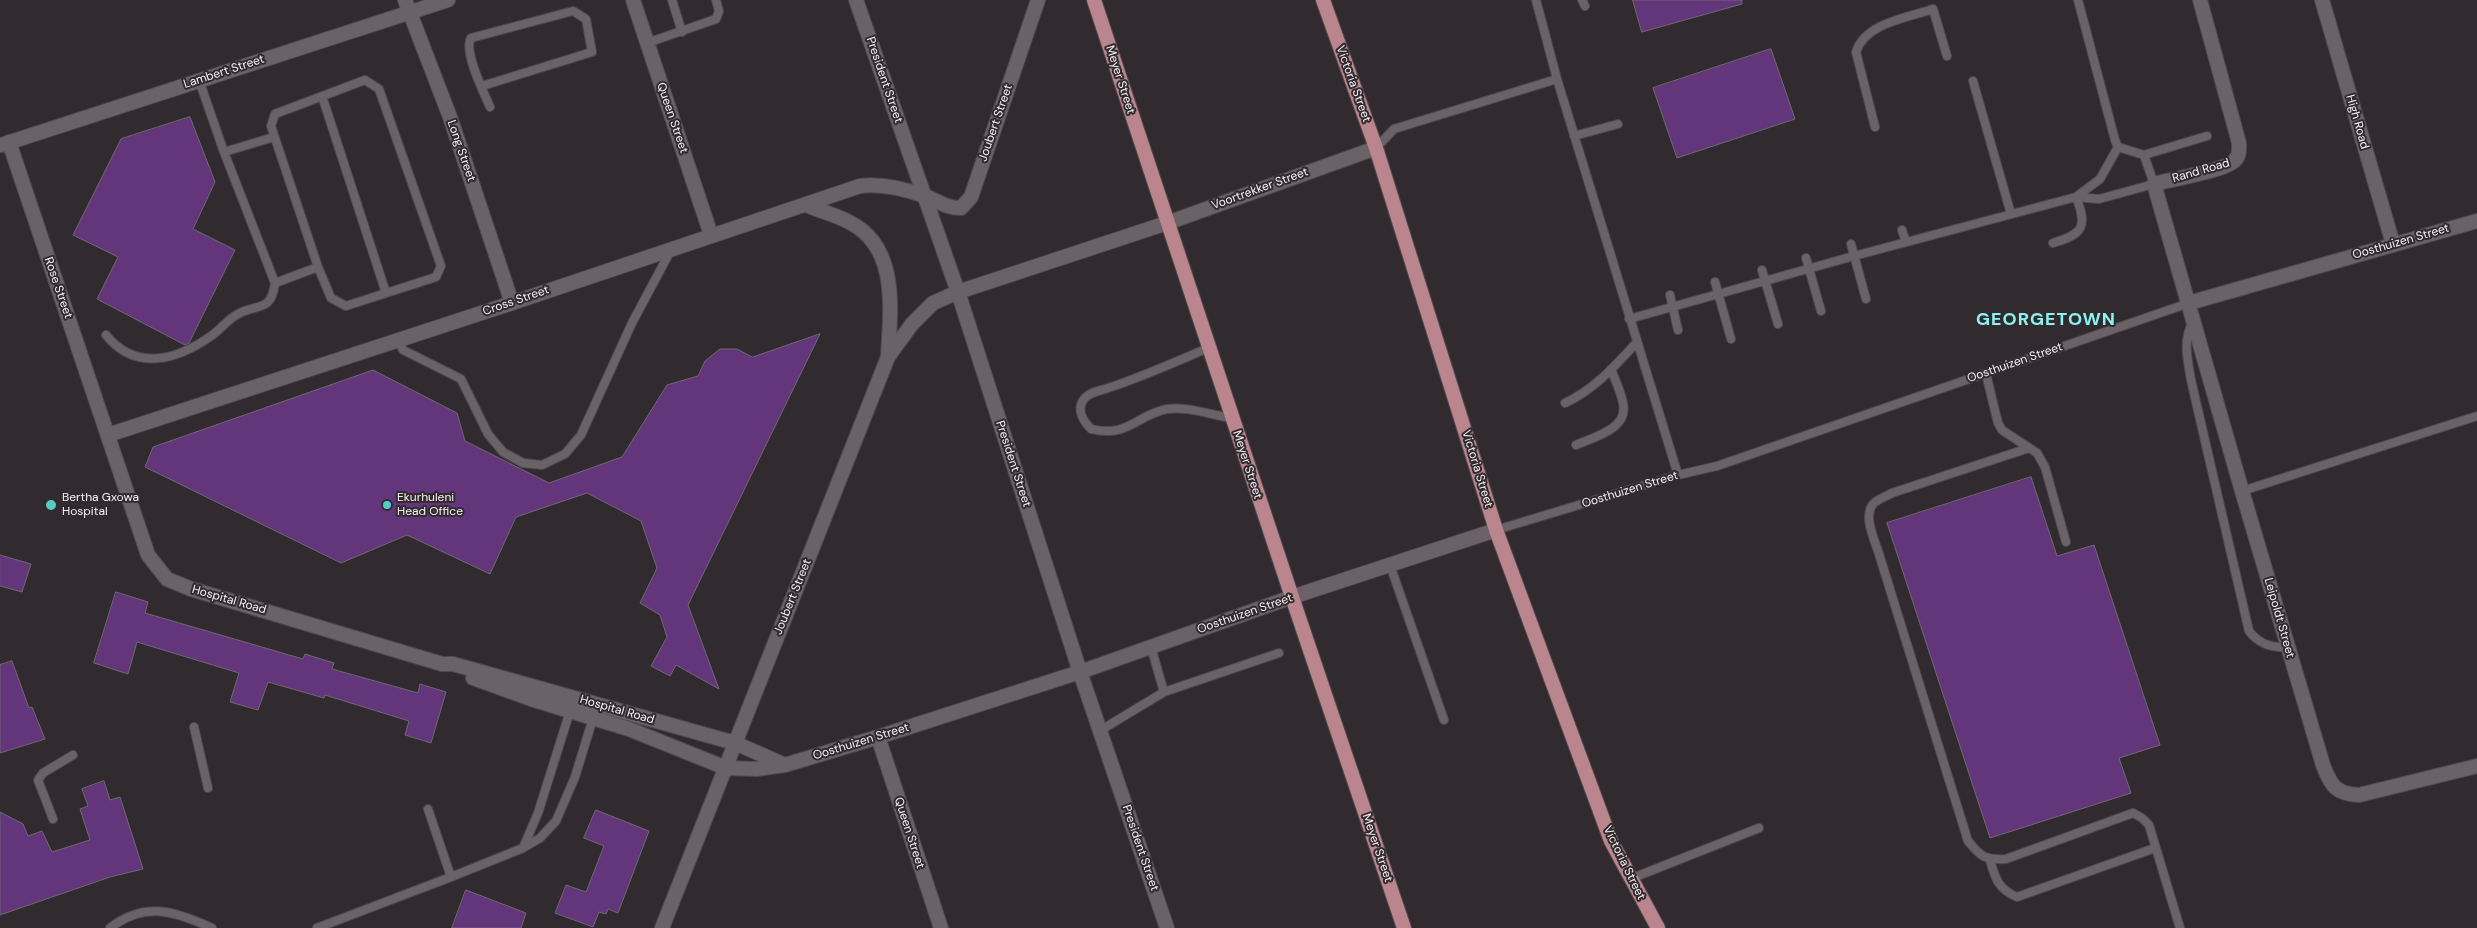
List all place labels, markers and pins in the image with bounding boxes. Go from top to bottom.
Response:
place label: Bertha Gxowa Hospital [62,491,139,519]
place label: Ekurhuleni Head Office [397,491,463,519]
marker: Bertha Gxowa Hospital [44,498,58,512]
marker: Ekurhuleni Head Office [381,499,393,511]

